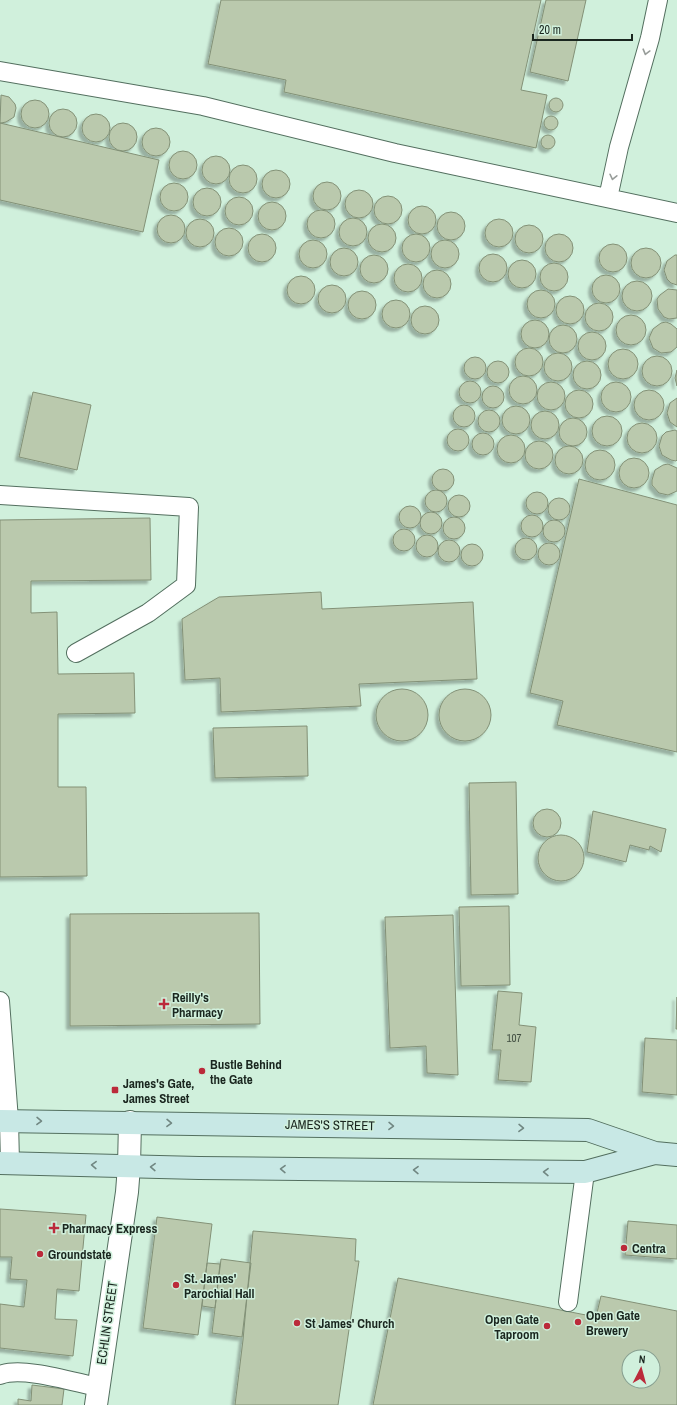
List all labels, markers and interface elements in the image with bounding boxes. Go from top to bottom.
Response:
scale bar [533,16,632,42]
text: 20 m [539,22,561,38]
one-way arrow [642,48,651,55]
one-way arrow [609,174,617,180]
place label: Reilly's Pharmacy [172,989,223,1021]
marker: Reilly's Pharmacy [159,999,169,1009]
house number: 107 [506,1031,522,1045]
place label: Bustle Behind the Gate [210,1056,282,1088]
marker: Bustle Behind the Gate [197,1066,207,1076]
place label: James's Gate, James Street [123,1075,194,1107]
marker: James's Gate, James Street [110,1085,120,1095]
street label: JAMES'S STREET [285,1116,375,1134]
one-way arrow [36,1117,42,1125]
one-way arrow [166,1119,172,1127]
one-way arrow [388,1122,394,1130]
one-way arrow [518,1124,524,1132]
one-way arrow [91,1161,97,1169]
one-way arrow [150,1163,156,1171]
one-way arrow [280,1165,286,1173]
one-way arrow [413,1166,419,1175]
one-way arrow [543,1168,549,1176]
place label: Pharmacy Express [62,1220,157,1237]
marker: Pharmacy Express [49,1223,59,1233]
place label: Centra [632,1240,666,1257]
marker: Centra [619,1243,629,1253]
place label: Groundstate [48,1246,111,1263]
marker: Groundstate [35,1249,45,1259]
place label: St. James' Parochial Hall [184,1270,255,1302]
street label: ECHLIN STREET [93,1280,121,1366]
marker: St. James' Parochial Hall [171,1280,181,1290]
place label: Open Gate Brewery [586,1307,640,1339]
place label: Open Gate Taproom [485,1311,539,1343]
place label: St James' Church [305,1315,395,1332]
marker: Open Gate Brewery [573,1317,583,1327]
marker: St James' Church [292,1318,302,1328]
marker: Open Gate Taproom [542,1321,552,1331]
north arrow [621,1349,661,1389]
text: N [638,1352,646,1366]

